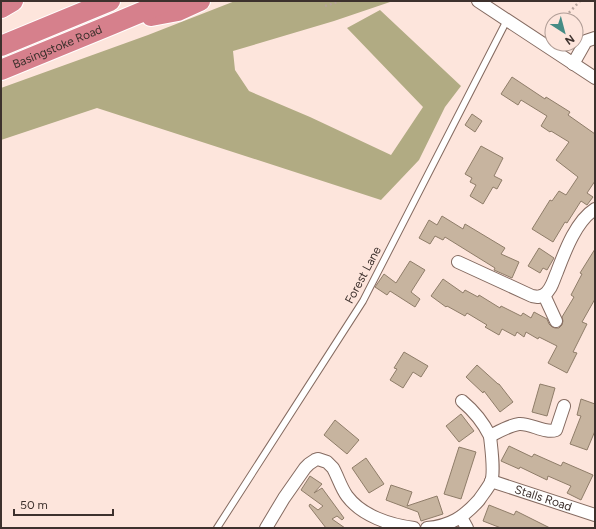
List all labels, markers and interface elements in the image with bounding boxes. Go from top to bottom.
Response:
north arrow [544,12,584,52]
street label: Basingstoke Road [11,22,104,71]
text: N [562,32,577,47]
street label: Forest Lane [342,244,384,306]
street label: Stalls Road [513,482,574,514]
scale bar [14,491,113,517]
text: 50 m [20,498,48,512]

